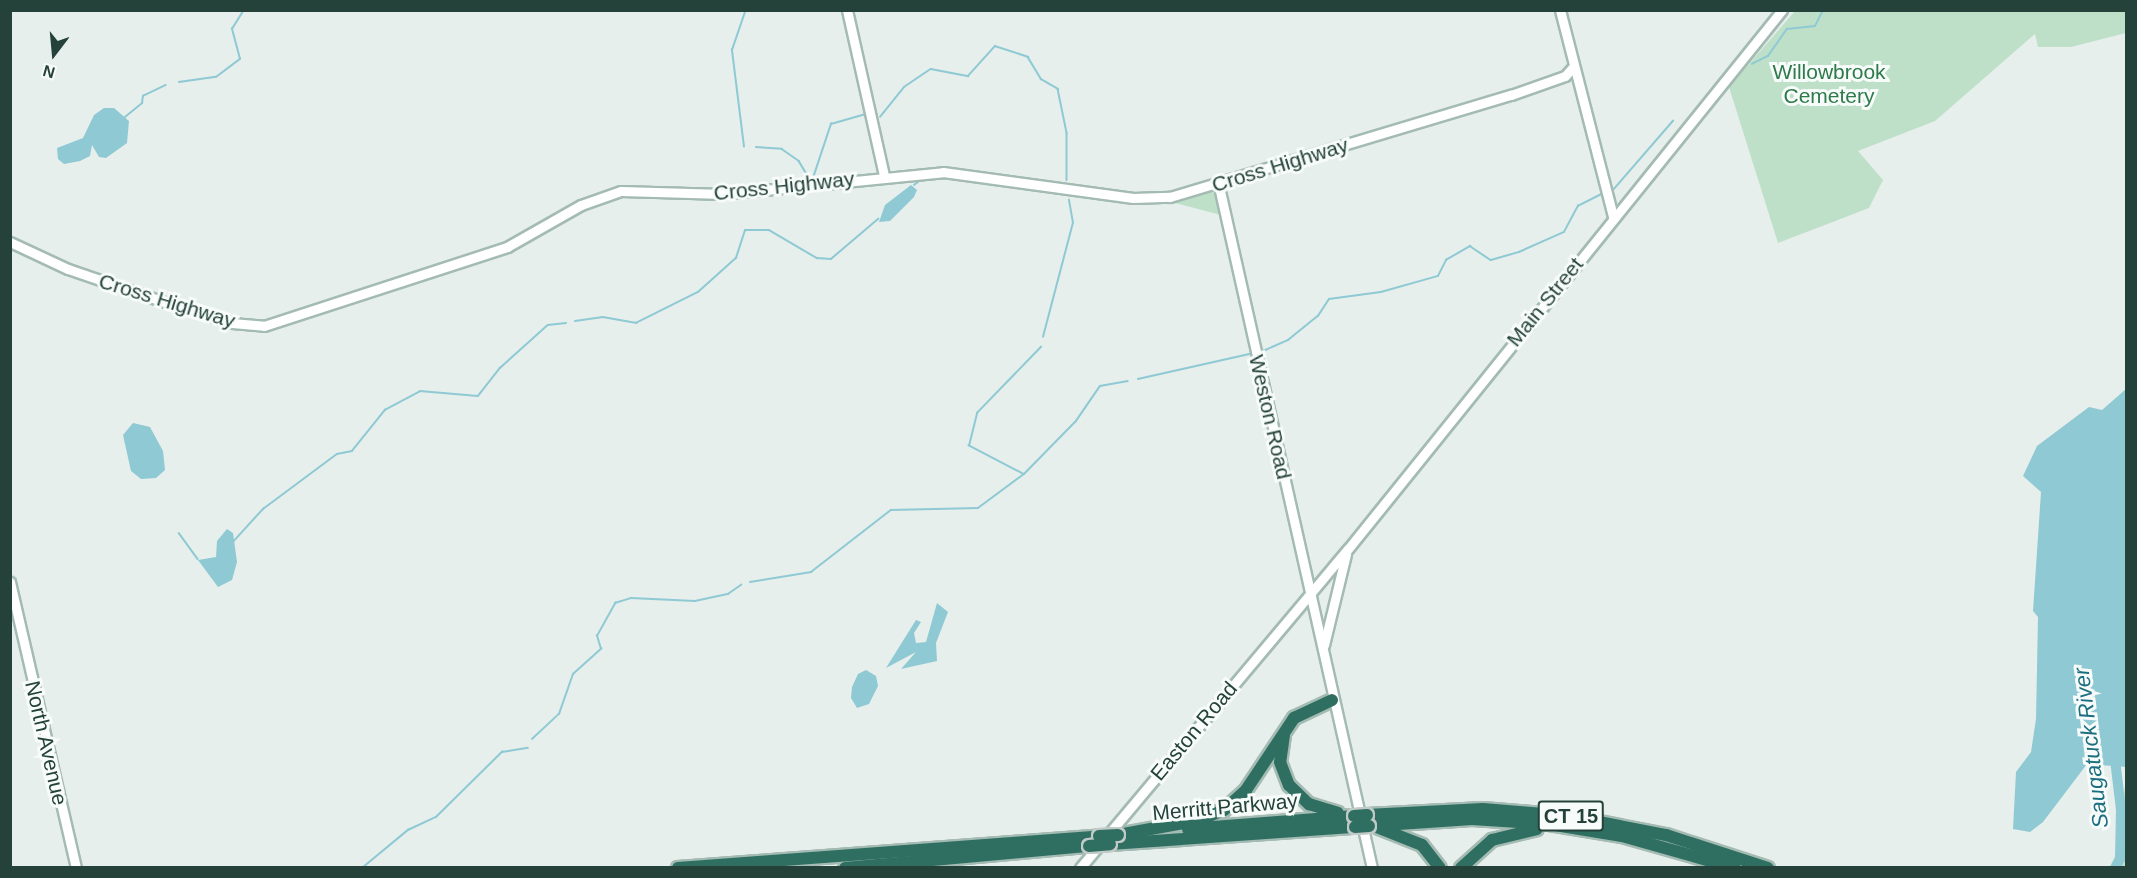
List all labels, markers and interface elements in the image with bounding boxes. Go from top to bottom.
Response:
north arrow [24,24,84,84]
park label: Willowbrook Cemetery [1772,59,1886,109]
text: N [41,62,57,82]
street label: Cross Highway [1209,132,1351,198]
street label: Cross Highway [712,166,856,206]
street label: Main Street [1501,252,1589,352]
street label: Cross Highway [96,268,238,334]
street label: Weston Road [1243,352,1297,482]
water label: Saugatuck River [2068,666,2114,830]
street label: Easton Road [1145,676,1243,786]
street label: North Avenue [19,678,73,808]
street label: Merritt Parkway [1151,788,1299,826]
road number: CT 15 [1536,799,1606,833]

